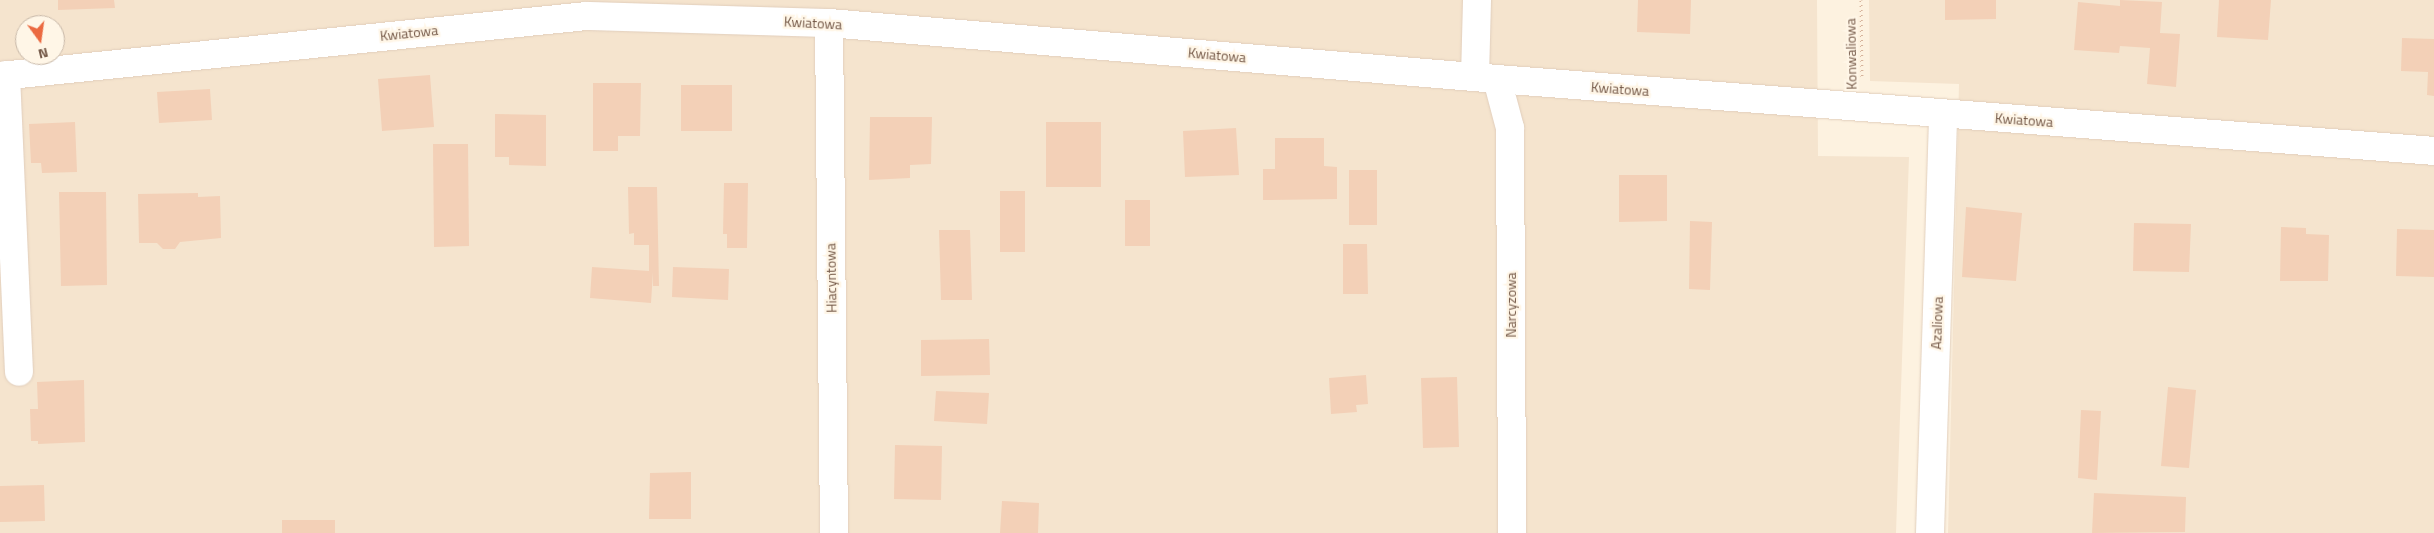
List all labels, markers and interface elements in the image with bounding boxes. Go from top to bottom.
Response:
street label: Kwiatowa [783,13,843,33]
north arrow [15,15,65,65]
street label: Konwaliowa [1842,18,1860,90]
street label: Kwiatowa [379,22,439,44]
text: N [36,43,51,65]
street label: Kwiatowa [1187,44,1247,66]
street label: Kwiatowa [1590,79,1650,99]
street label: Kwiatowa [1994,110,2054,130]
street label: Hiacyntowa [822,243,840,313]
street label: Narcyzowa [1503,272,1519,338]
street label: Azaliowa [1928,296,1946,350]

